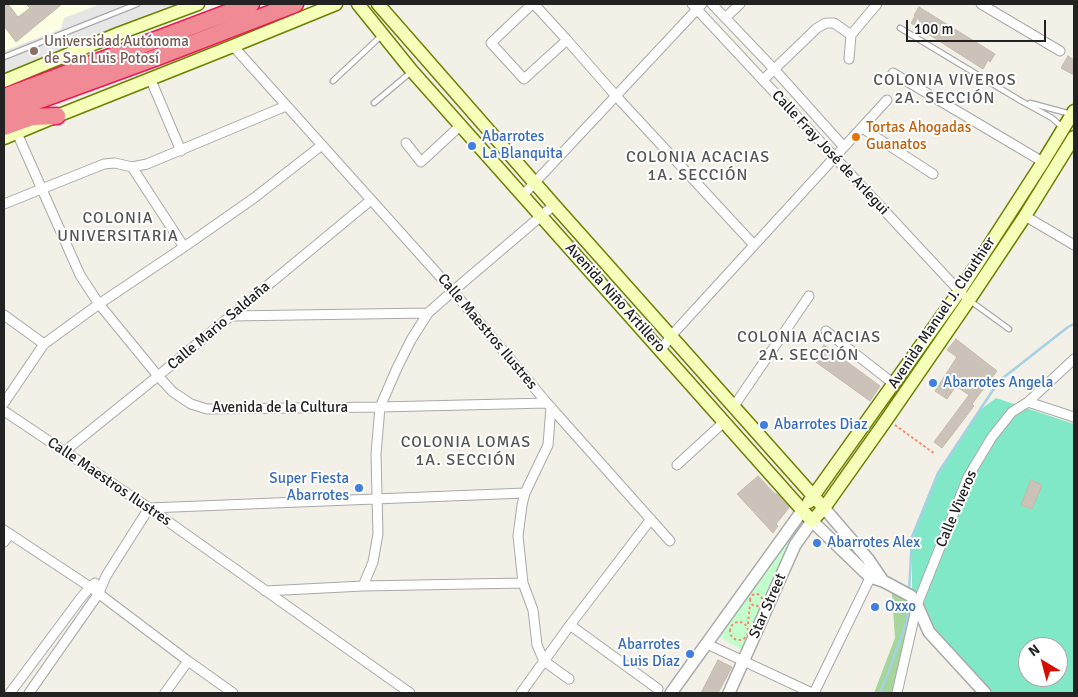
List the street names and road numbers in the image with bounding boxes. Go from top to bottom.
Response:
street label: Calle Fray José de Arlegui [768,87,892,219]
street label: Avenida Manuel J. Clouthier [885,234,999,392]
street label: Avenida Niño Artillero [561,240,669,356]
street label: Calle Maestros Ilustres [433,270,541,394]
street label: Calle Mario Saldaña [164,278,274,374]
street label: Avenida de la Cultura [212,399,348,417]
street label: Calle Maestros Ilustres [44,434,174,530]
street label: Calle Viveros [933,468,981,550]
street label: Star Street [746,571,790,641]

